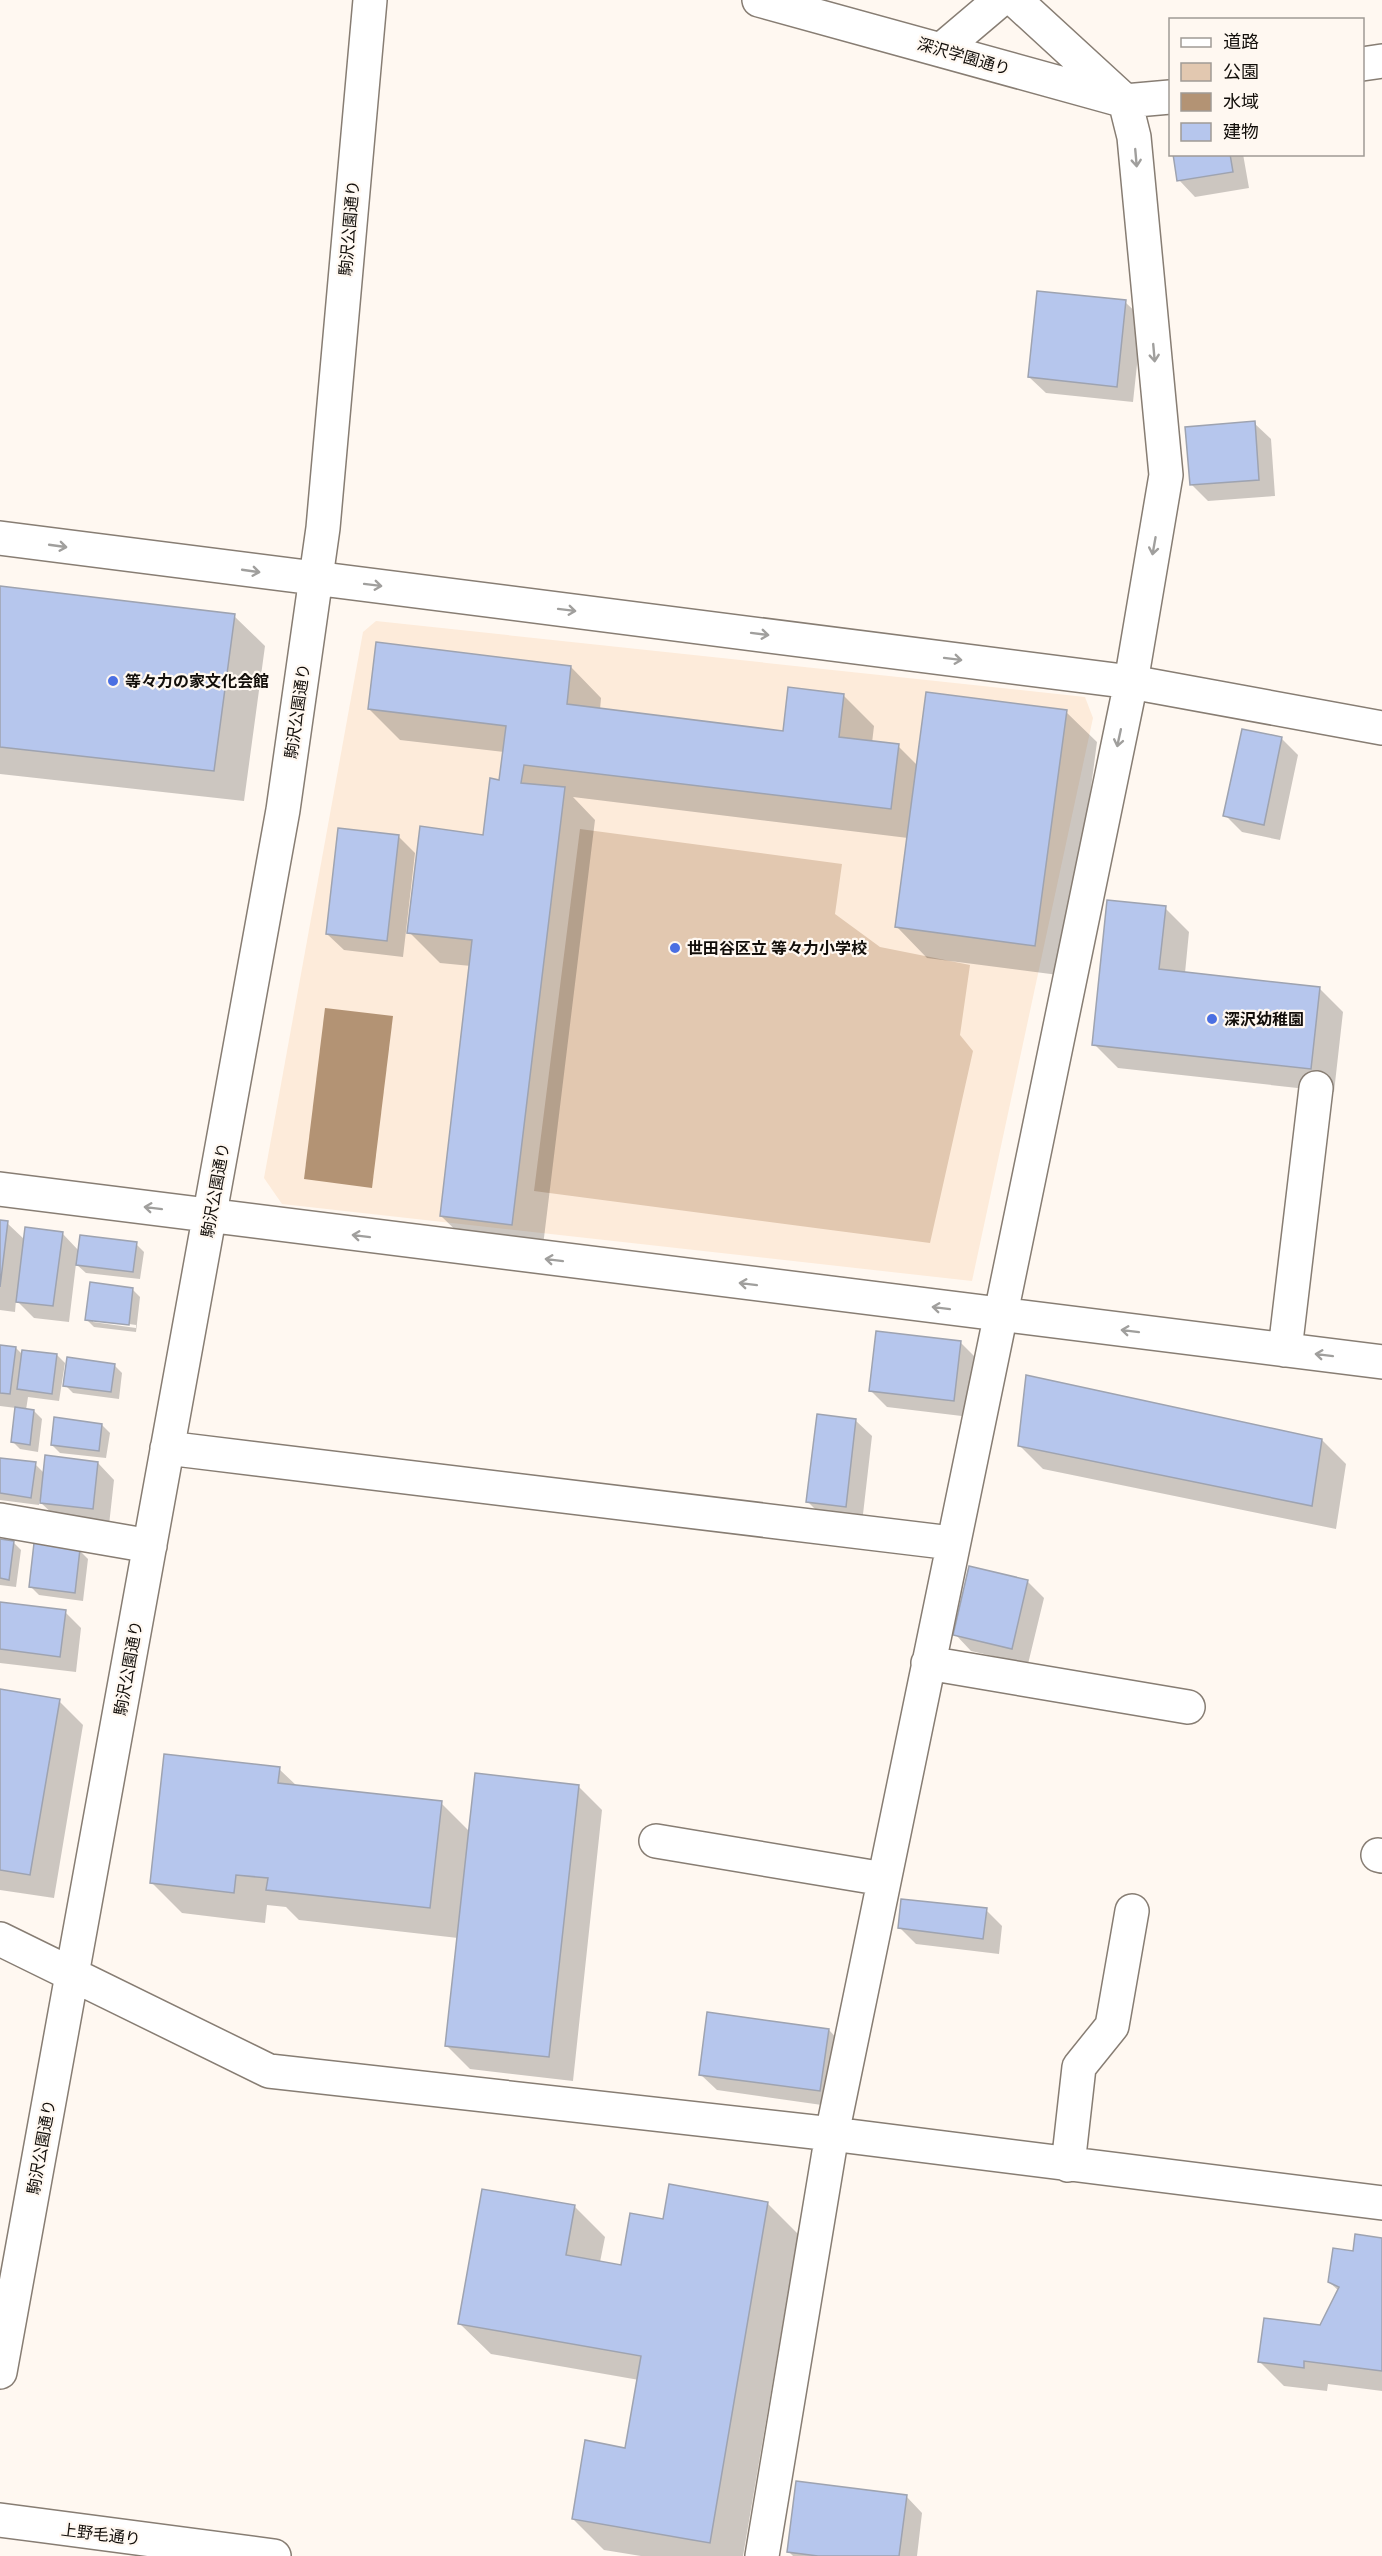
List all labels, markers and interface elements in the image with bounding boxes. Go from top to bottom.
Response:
legend [1169,18,1364,156]
text: 道路 [1223,30,1259,52]
street label: 深沢学園通り [915,33,1013,79]
text: 公園 [1223,60,1259,82]
text: 水域 [1223,90,1259,112]
text: 建物 [1223,120,1259,142]
one-way arrow [1131,148,1142,168]
street label: 駒沢公園通り [335,179,363,277]
one-way arrow [1149,342,1160,362]
one-way arrow [1148,536,1159,555]
one-way arrow [48,541,67,552]
one-way arrow [241,566,261,577]
one-way arrow [363,579,383,590]
one-way arrow [556,604,576,615]
one-way arrow [750,629,769,640]
one-way arrow [943,654,963,665]
street label: 駒沢公園通り [280,662,314,760]
place label: 等々力の家文化会館 [125,671,269,691]
marker: 等々力の家文化会館 [106,674,120,688]
one-way arrow [1113,728,1124,747]
place label: 世田谷区立 等々力小学校 [687,938,867,958]
marker: 世田谷区立 等々力小学校 [668,941,682,955]
place label: 深沢幼稚園 [1224,1009,1304,1029]
marker: 深沢幼稚園 [1205,1012,1219,1026]
street label: 駒沢公園通り [197,1141,233,1239]
one-way arrow [143,1202,163,1213]
one-way arrow [351,1230,371,1241]
one-way arrow [545,1254,564,1265]
one-way arrow [738,1278,758,1289]
one-way arrow [932,1302,951,1313]
one-way arrow [1121,1325,1141,1336]
one-way arrow [1315,1349,1334,1360]
street label: 駒沢公園通り [110,1619,146,1717]
street label: 駒沢公園通り [23,2098,59,2196]
street label: 上野毛通り [60,2519,142,2549]

